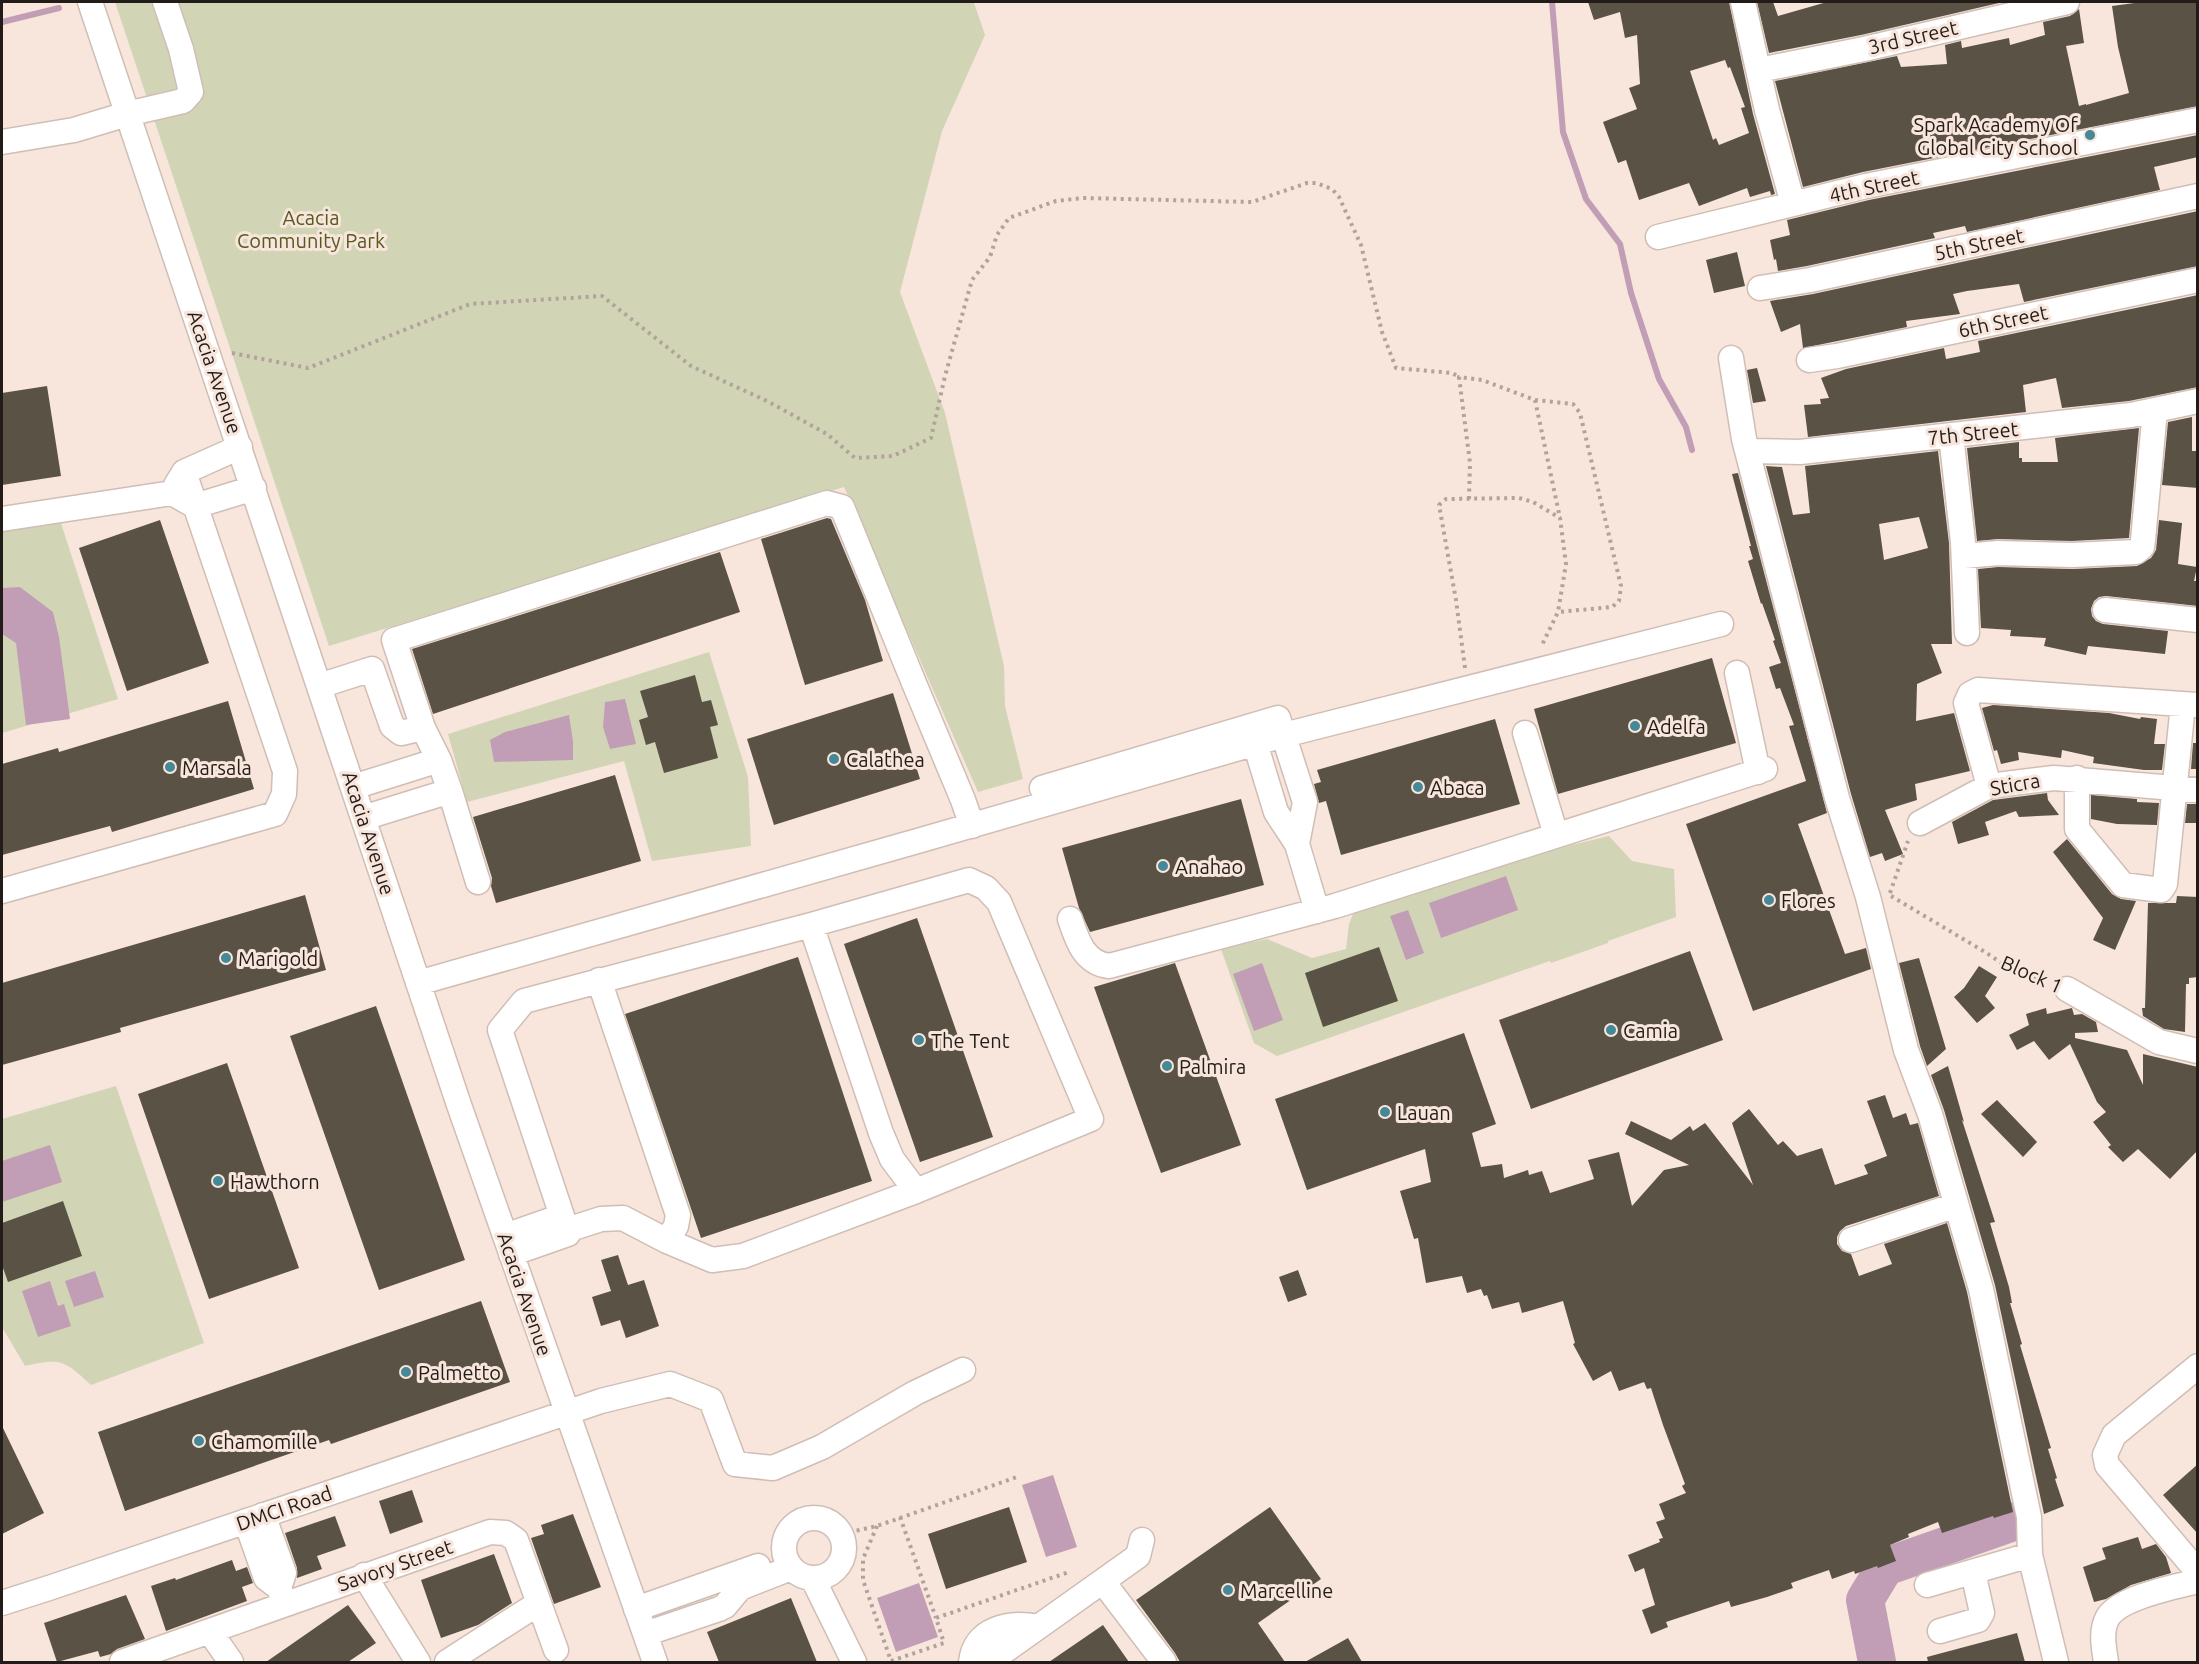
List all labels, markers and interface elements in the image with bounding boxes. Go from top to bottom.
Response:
street label: 3rd Street [1866,16,1960,58]
place label: Spark Academy Of Global City School [1913,113,2078,159]
marker: Spark Academy Of Global City School [2083,128,2097,142]
street label: 4th Street [1827,165,1921,207]
park label: Acacia Community Park [237,206,385,252]
street label: 5th Street [1932,223,2026,265]
street label: 6th Street [1956,300,2050,342]
street label: Acacia Avenue [183,307,247,437]
street label: 7th Street [1927,417,2020,449]
place label: Adelfa [1647,715,1706,738]
marker: Adelfa [1628,719,1642,733]
place label: Calathea [846,748,925,771]
marker: Calathea [827,752,841,766]
place label: Marsala [182,756,252,779]
marker: Marsala [163,760,177,774]
street label: Acacia Avenue [338,768,400,898]
street label: Sticra [1988,768,2042,800]
place label: Abaca [1430,776,1485,799]
marker: Abaca [1411,780,1425,794]
place label: Anahao [1175,855,1243,878]
marker: Anahao [1156,859,1170,873]
place label: Flores [1781,889,1836,912]
marker: Flores [1762,893,1776,907]
place label: Marigold [238,947,318,970]
street label: Block 1 [1998,950,2066,998]
marker: Marigold [219,951,233,965]
place label: Camia [1623,1019,1678,1042]
marker: Camia [1604,1023,1618,1037]
place label: The Tent [931,1029,1010,1052]
marker: The Tent [912,1033,926,1047]
place label: Palmira [1179,1055,1246,1078]
marker: Palmira [1160,1059,1174,1073]
place label: Lauan [1397,1101,1451,1124]
marker: Lauan [1378,1105,1392,1119]
place label: Hawthorn [230,1170,320,1193]
marker: Hawthorn [211,1174,225,1188]
street label: Acacia Avenue [493,1229,557,1359]
place label: Palmetto [418,1361,501,1384]
marker: Palmetto [399,1365,413,1379]
place label: Chamomille [211,1430,318,1453]
marker: Chamomille [192,1434,206,1448]
street label: DMCI Road [233,1481,335,1535]
street label: Savory Street [334,1535,456,1595]
place label: Marcelline [1240,1579,1333,1602]
marker: Marcelline [1221,1583,1235,1597]

